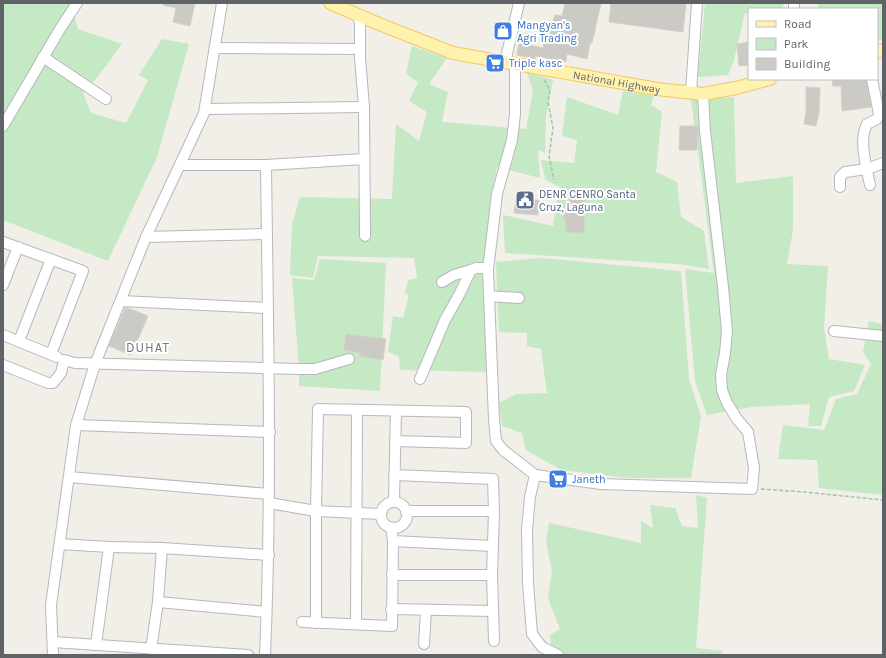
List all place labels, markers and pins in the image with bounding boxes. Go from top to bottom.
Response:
place label: Mangyan's Agri Trading [517,19,578,45]
shop icon: Mangyan's Agri Trading [492,20,514,42]
supermarket icon: Triple kasc [484,52,506,74]
place label: Triple kasc [509,57,563,70]
place label: DENR CENRO Santa Cruz, Laguna [539,188,636,214]
public building icon: DENR CENRO Santa Cruz, Laguna [514,189,536,211]
supermarket icon: Janeth [547,468,569,490]
place label: Janeth [572,473,606,486]

